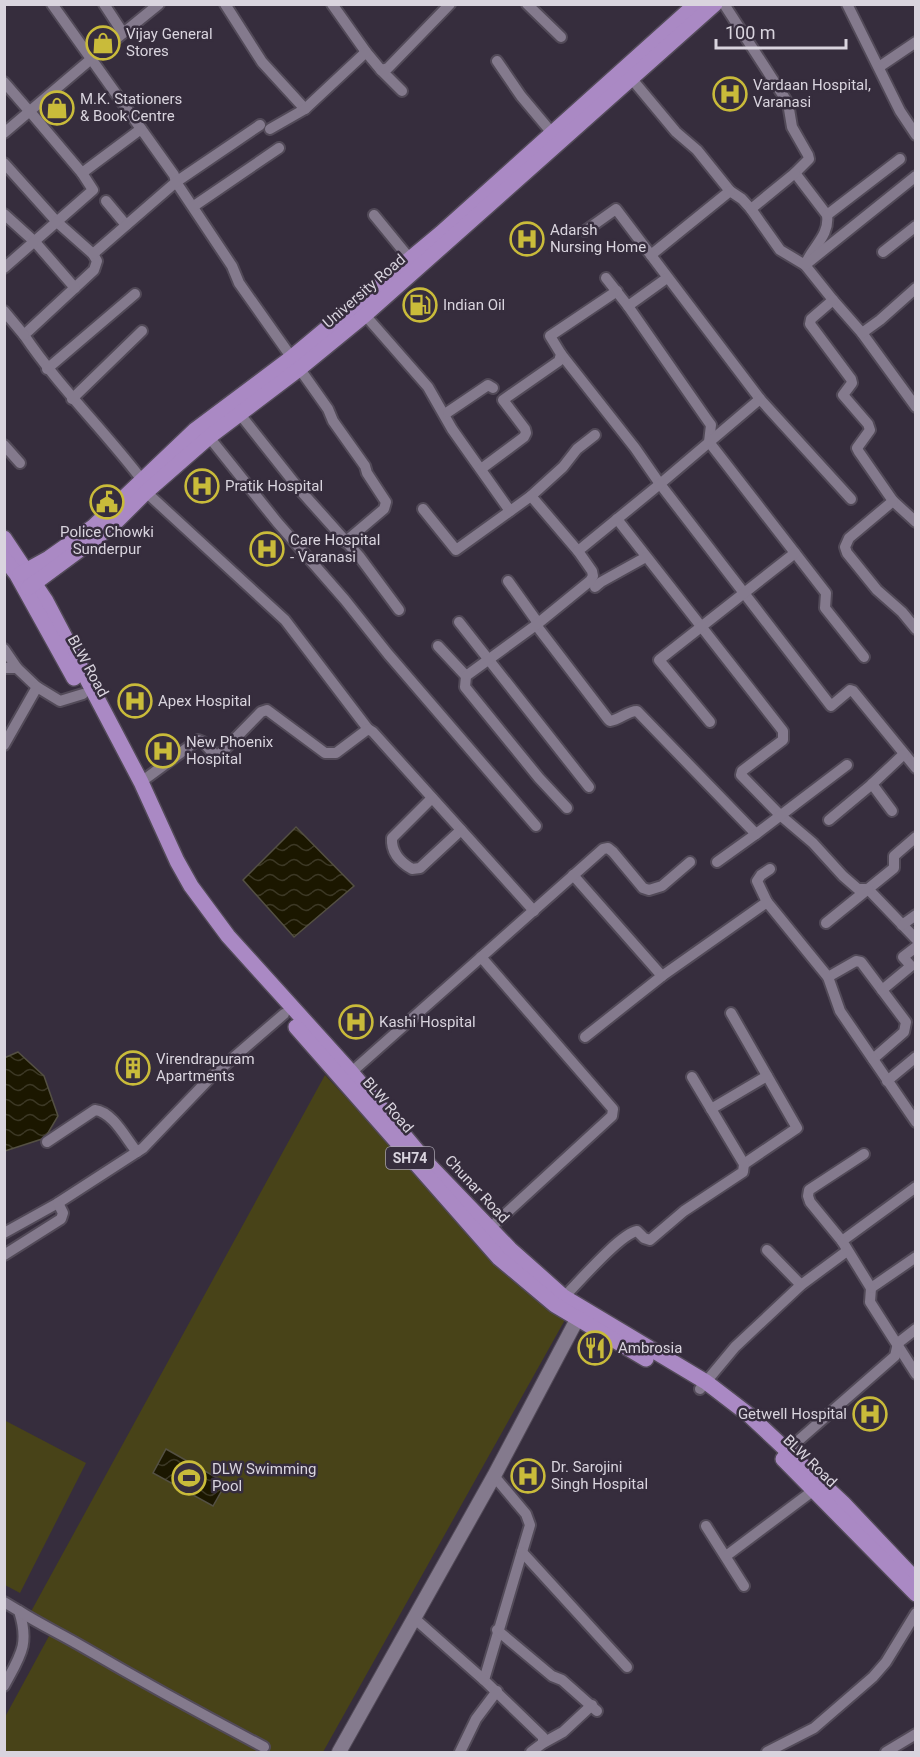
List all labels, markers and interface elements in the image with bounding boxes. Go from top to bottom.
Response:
scale bar [716,12,846,50]
text: 100 m [725,22,776,43]
shop icon: Vijay General Stores [85,25,121,61]
place label: Vijay General Stores [126,25,213,60]
hospital icon: Vardaan Hospital, Varanasi [712,76,748,112]
place label: Vardaan Hospital, Varanasi [753,76,871,111]
shop icon: M.K. Stationers & Book Centre [39,90,75,126]
place label: M.K. Stationers & Book Centre [80,90,182,125]
hospital icon: Adarsh Nursing Home [509,221,545,257]
place label: Adarsh Nursing Home [550,221,646,256]
street label: University Road [319,250,409,332]
fuel station icon: Indian Oil [402,287,438,323]
place label: Indian Oil [443,296,505,314]
hospital icon: Pratik Hospital [184,468,220,504]
place label: Pratik Hospital [225,477,323,495]
public building icon: Police Chowki Sunderpur [89,484,125,520]
place label: Police Chowki Sunderpur [60,523,154,558]
hospital icon: Care Hospital - Varanasi [249,531,285,567]
place label: Care Hospital - Varanasi [290,531,380,566]
street label: BLW Road [64,632,112,700]
hospital icon: Apex Hospital [117,683,153,719]
place label: Apex Hospital [158,692,251,710]
hospital icon: New Phoenix Hospital [145,733,181,769]
place label: New Phoenix Hospital [186,733,274,768]
hospital icon: Kashi Hospital [338,1004,374,1040]
place label: Kashi Hospital [379,1013,476,1031]
building icon: Virendrapuram Apartments [115,1050,151,1086]
place label: Virendrapuram Apartments [156,1050,255,1085]
street label: BLW Road [359,1074,417,1136]
road number: SH74 [386,1147,434,1169]
street label: Chunar Road [441,1151,513,1227]
restaurant icon: Ambrosia [577,1330,613,1366]
place label: Ambrosia [618,1339,682,1357]
hospital icon: Getwell Hospital [852,1396,888,1432]
place label: Getwell Hospital [738,1405,847,1423]
street label: BLW Road [779,1431,841,1491]
hospital icon: Dr. Sarojini Singh Hospital [510,1458,546,1494]
place label: Dr. Sarojini Singh Hospital [551,1458,648,1493]
sports icon: DLW Swimming Pool [171,1460,207,1496]
place label: DLW Swimming Pool [212,1460,316,1495]

